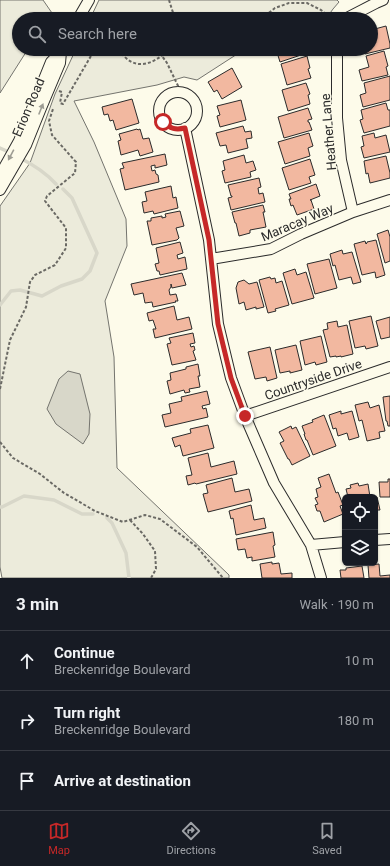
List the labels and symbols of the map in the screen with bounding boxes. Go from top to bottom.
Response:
street label: Erion Road [9,75,48,139]
street label: Heather Lane [318,93,339,171]
one-way arrow [38,102,44,114]
route start [154,113,172,131]
one-way arrow [8,149,14,161]
street label: Maracay Way [259,200,336,244]
street label: Countryside Drive [263,356,364,403]
route end [236,407,254,425]

